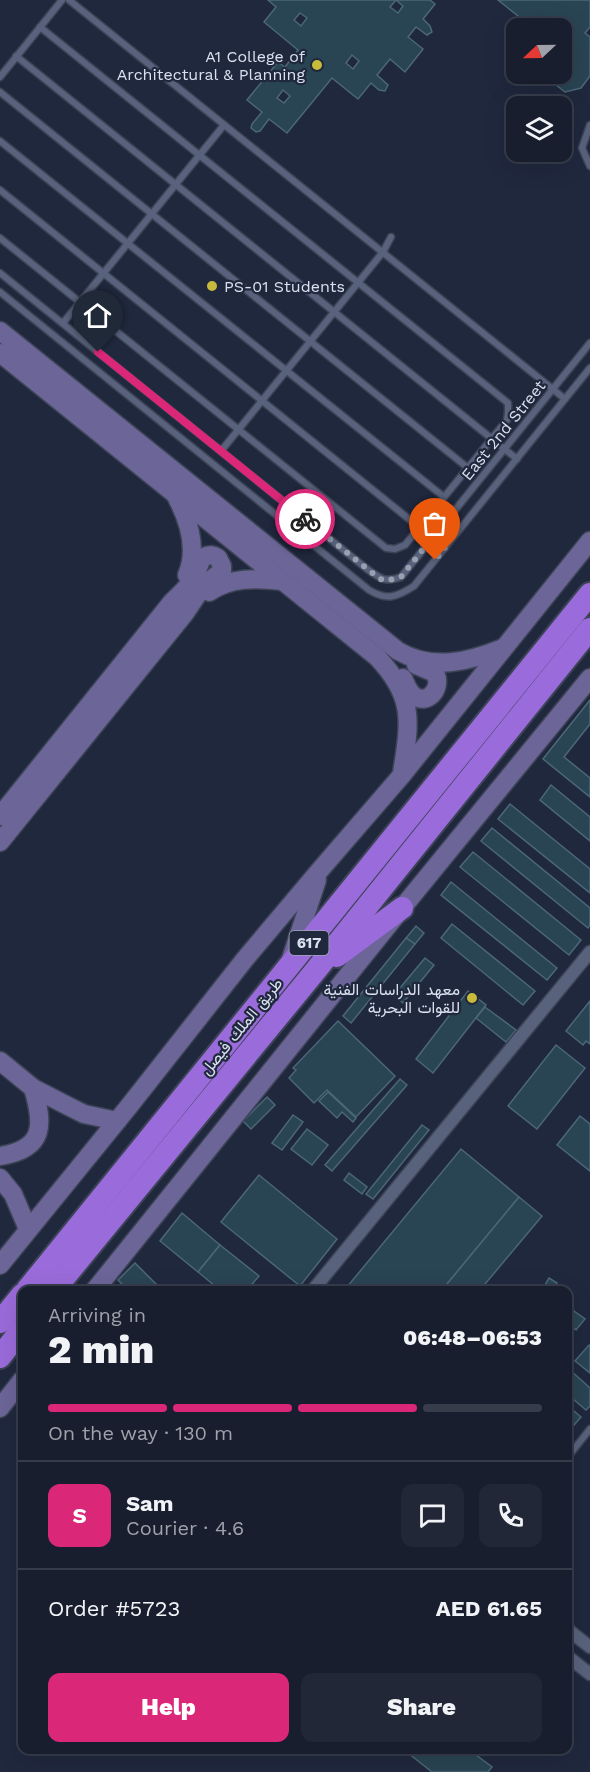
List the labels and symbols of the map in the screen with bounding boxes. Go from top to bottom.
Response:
north arrow [506,18,572,84]
place label: A1 College of Architectural & Planning [117,47,306,84]
marker: A1 College of Architectural & Planning [310,58,324,72]
place label: PS-01 Students [224,277,345,296]
marker: PS-01 Students [205,279,219,293]
pin [72,290,123,352]
street label: East 2nd Street [457,376,550,484]
courier [275,489,335,549]
pin [409,498,460,560]
road number: 617 [290,931,328,955]
street label: طريق الملك فيصل [196,974,287,1079]
place label: معهد الدراسات الفنية للقوات البحرية [323,980,460,1018]
marker: معهد الدراسات الفنية للقوات البحرية [465,991,479,1005]

